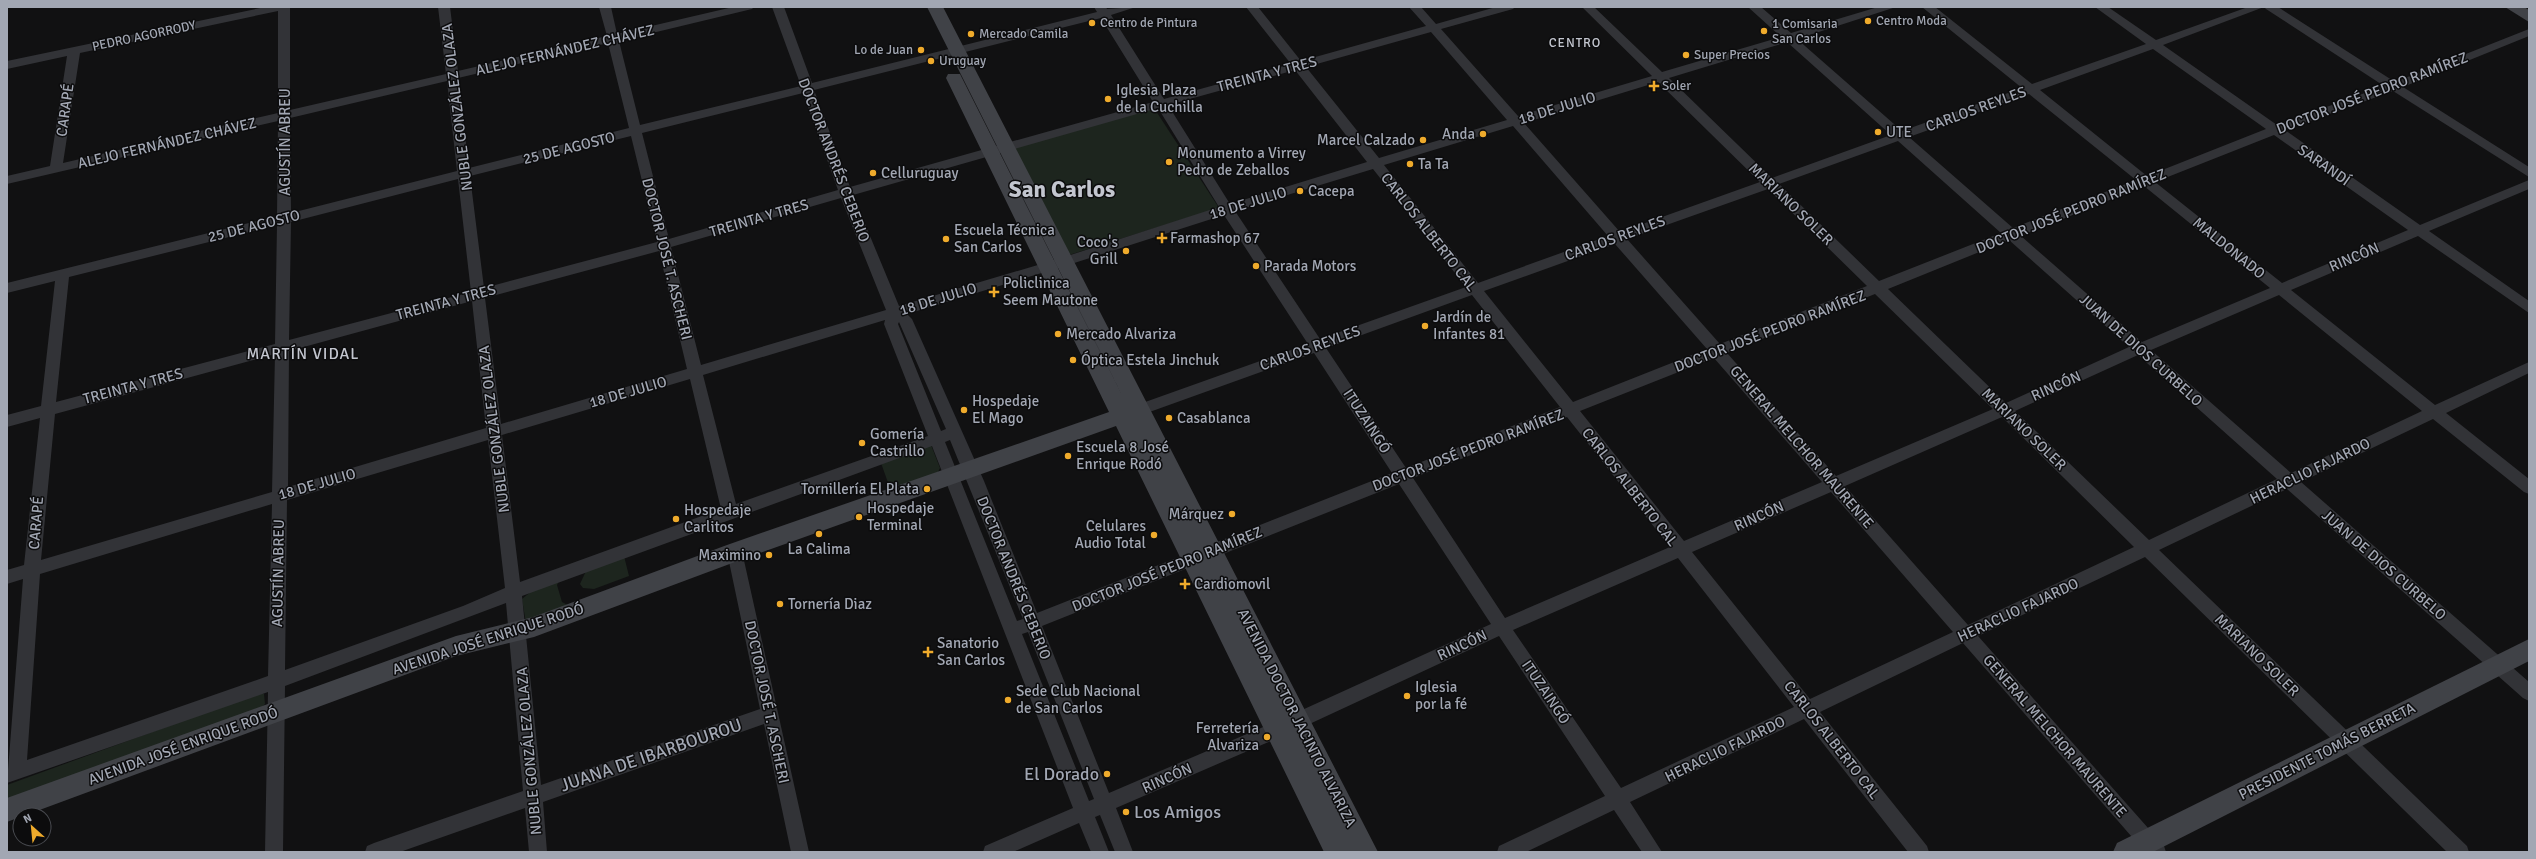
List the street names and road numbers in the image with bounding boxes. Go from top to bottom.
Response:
street label: PEDRO AGORRODY [91,17,198,55]
street label: ALEJO FERNÁNDEZ CHÁVEZ [474,20,656,79]
street label: NUBLE GONZÁLEZ OLAZA [437,22,476,192]
street label: DOCTOR JOSÉ PEDRO RAMÍREZ [2273,47,2470,138]
street label: TREINTA Y TRES [1215,52,1319,96]
street label: DOCTOR ANDRÉS CEBERIO [794,75,875,245]
street label: CARAPÉ [51,82,78,138]
street label: CARLOS REYLES [1923,82,2029,136]
street label: AGUSTÍN ABREU [275,88,294,196]
street label: 18 DE JULIO [1516,88,1598,128]
street label: ALEJO FERNÁNDEZ CHÁVEZ [76,113,258,172]
street label: 25 DE AGOSTO [521,128,617,168]
street label: SARANDÍ [2294,140,2355,190]
street label: MARIANO SOLER [1745,159,1837,249]
street label: DOCTOR JOSÉ PEDRO RAMÍREZ [1973,164,2169,257]
street label: CARLOS ALBERTO CAL [1377,169,1481,295]
street label: DOCTOR JOSÉ T. ASCHERI [638,176,697,342]
street label: 18 DE JULIO [1207,183,1289,223]
street label: TREINTA Y TRES [707,195,811,241]
street label: 25 DE AGOSTO [206,206,302,246]
street label: CARLOS REYLES [1562,211,1668,265]
street label: MALDONADO [2189,213,2269,283]
street label: RINCÓN [2326,238,2382,276]
street label: 18 DE JULIO [897,279,979,319]
street label: TREINTA Y TRES [394,280,498,324]
street label: DOCTOR JOSÉ PEDRO RAMÍREZ [1671,285,1868,376]
street label: JUAN DE DIOS CURBELO [2076,290,2206,410]
street label: CARLOS REYLES [1257,321,1363,375]
street label: NUBLE GONZÁLEZ OLAZA [474,344,513,514]
street label: GENERAL MELCHOR MAURENTE [1726,362,1878,532]
street label: TREINTA Y TRES [81,364,185,408]
street label: RINCÓN [2028,366,2084,405]
street label: 18 DE JULIO [587,372,669,412]
street label: MARIANO SOLER [1978,384,2070,474]
street label: ITUZAINGÓ [1339,385,1395,457]
street label: DOCTOR JOSÉ PEDRO RAMÍREZ [1369,404,1566,495]
street label: CARLOS ALBERTO CAL [1578,424,1682,550]
street label: HERACLIO FAJARDO [2247,434,2373,508]
street label: 18 DE JULIO [276,464,358,504]
street label: DOCTOR ANDRÉS CEBERIO [973,493,1056,662]
street label: CARAPÉ [24,496,47,550]
street label: RINCÓN [1731,496,1787,535]
street label: JUAN DE DIOS CURBELO [2318,506,2450,624]
street label: AGUSTÍN ABREU [267,519,288,627]
street label: DOCTOR JOSÉ PEDRO RAMÍREZ [1069,522,1265,615]
street label: HERACLIO FAJARDO [1955,574,2082,646]
street label: AVENIDA JOSÉ ENRIQUE RODÓ [389,598,586,679]
street label: AVENIDA DOCTOR JACINTO ALVARIZA [1234,606,1360,830]
street label: MARIANO SOLER [2211,610,2303,700]
street label: DOCTOR JOSÉ T. ASCHERI [741,619,794,785]
street label: RINCÓN [1434,625,1490,664]
street label: GENERAL MELCHOR MAURENTE [1979,651,2131,821]
street label: ITUZAINGÓ [1518,656,1575,728]
street label: NUBLE GONZÁLEZ OLAZA [512,666,545,836]
street label: CARLOS ALBERTO CAL [1780,677,1884,803]
street label: PRESIDENTE TOMÁS BERRETA [2235,698,2418,803]
street label: AVENIDA JOSÉ ENRIQUE RODÓ [85,702,280,789]
street label: HERACLIO FAJARDO [1662,712,1788,786]
street label: JUANA DE IBARBOUROU [557,714,745,796]
street label: RINCÓN [1139,758,1195,797]

